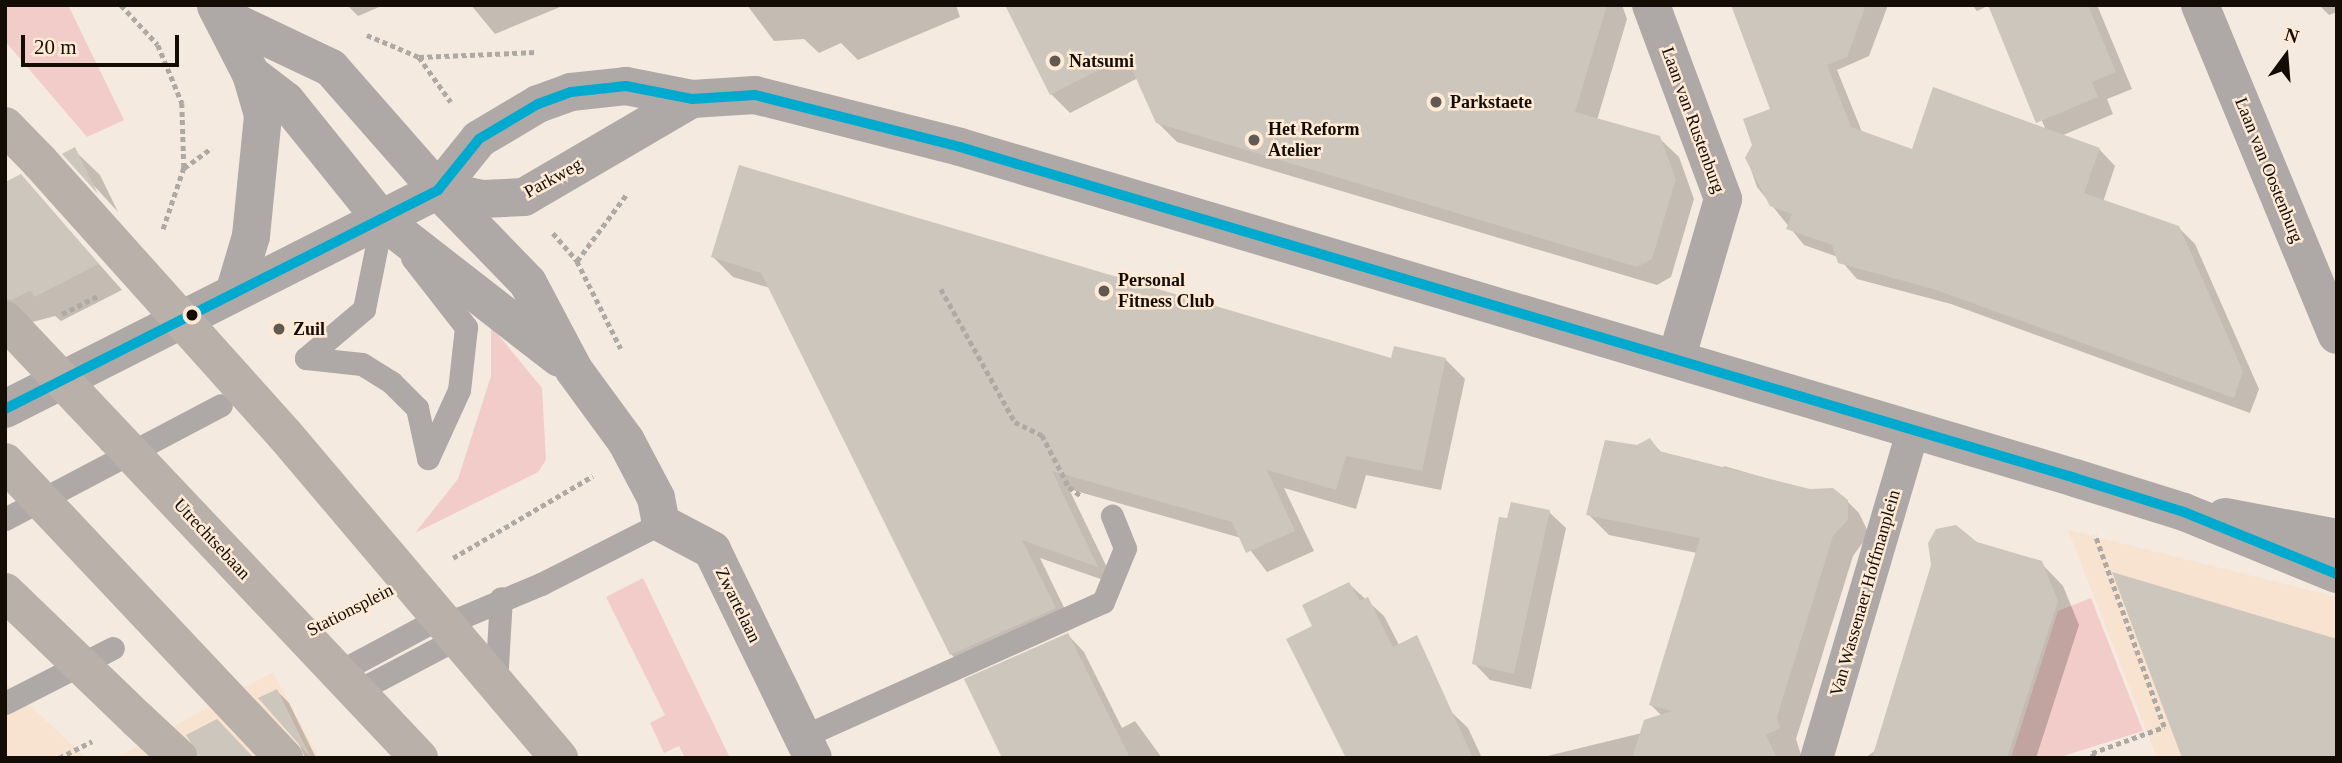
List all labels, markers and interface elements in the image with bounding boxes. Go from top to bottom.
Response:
scale bar [24,21,182,65]
north arrow [2251,21,2321,91]
text: N [2282,23,2301,47]
text: 20 m [34,35,77,59]
street label: Laan van Rustenburg [1657,44,1729,196]
place label: Natsumi [1069,50,1134,72]
marker: Natsumi [1047,53,1063,69]
place label: Parkstaete [1450,91,1532,113]
marker: Parkstaete [1428,94,1444,110]
street label: Laan van Oostenburg [2230,94,2308,246]
place label: Het Reform Atelier [1268,119,1359,162]
marker: Het Reform Atelier [1246,132,1262,148]
street label: Parkweg [520,153,586,203]
place label: Personal Fitness Club [1118,270,1215,312]
marker: Personal Fitness Club [1096,283,1112,299]
unlabelled marker [185,308,199,322]
place label: Zuil [293,318,325,340]
marker: Zuil [271,321,287,337]
street label: Van Wassenaer Hoffmanplein [1825,487,1905,699]
street label: Utrechtsebaan [169,494,255,584]
street label: Zwartelaan [711,564,765,646]
street label: Stationsplein [303,579,397,641]

